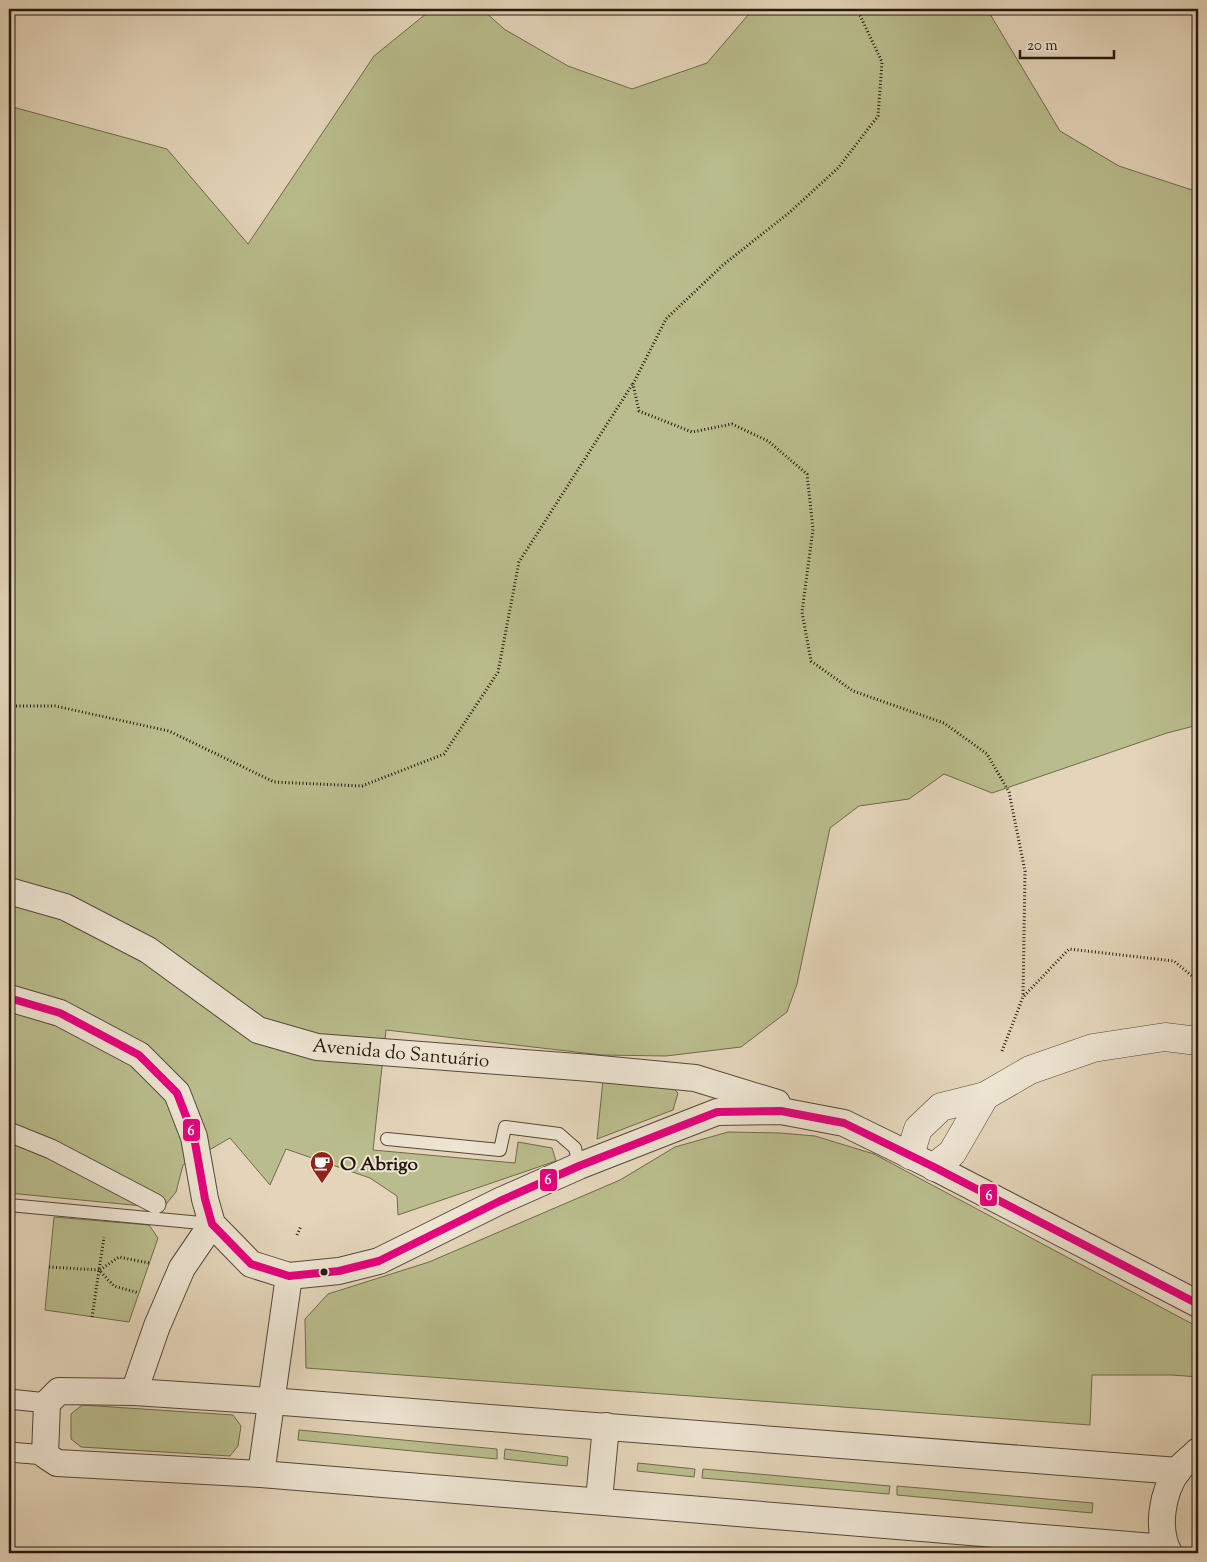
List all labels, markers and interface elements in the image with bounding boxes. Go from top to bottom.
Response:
scale bar [1020,28,1113,60]
text: 20 m [1027,36,1058,57]
street label: Avenida do Santuário [311,1033,490,1076]
line badge: 6 [182,1118,201,1142]
text: 6 [188,1122,195,1142]
cafe icon: O Abrigo [309,1150,335,1184]
place label: O Abrigo [340,1152,418,1179]
line badge: 6 [539,1168,558,1192]
text: 6 [545,1171,552,1191]
line badge: 6 [979,1183,998,1207]
text: 6 [986,1187,993,1207]
unlabelled marker [319,1267,329,1277]

